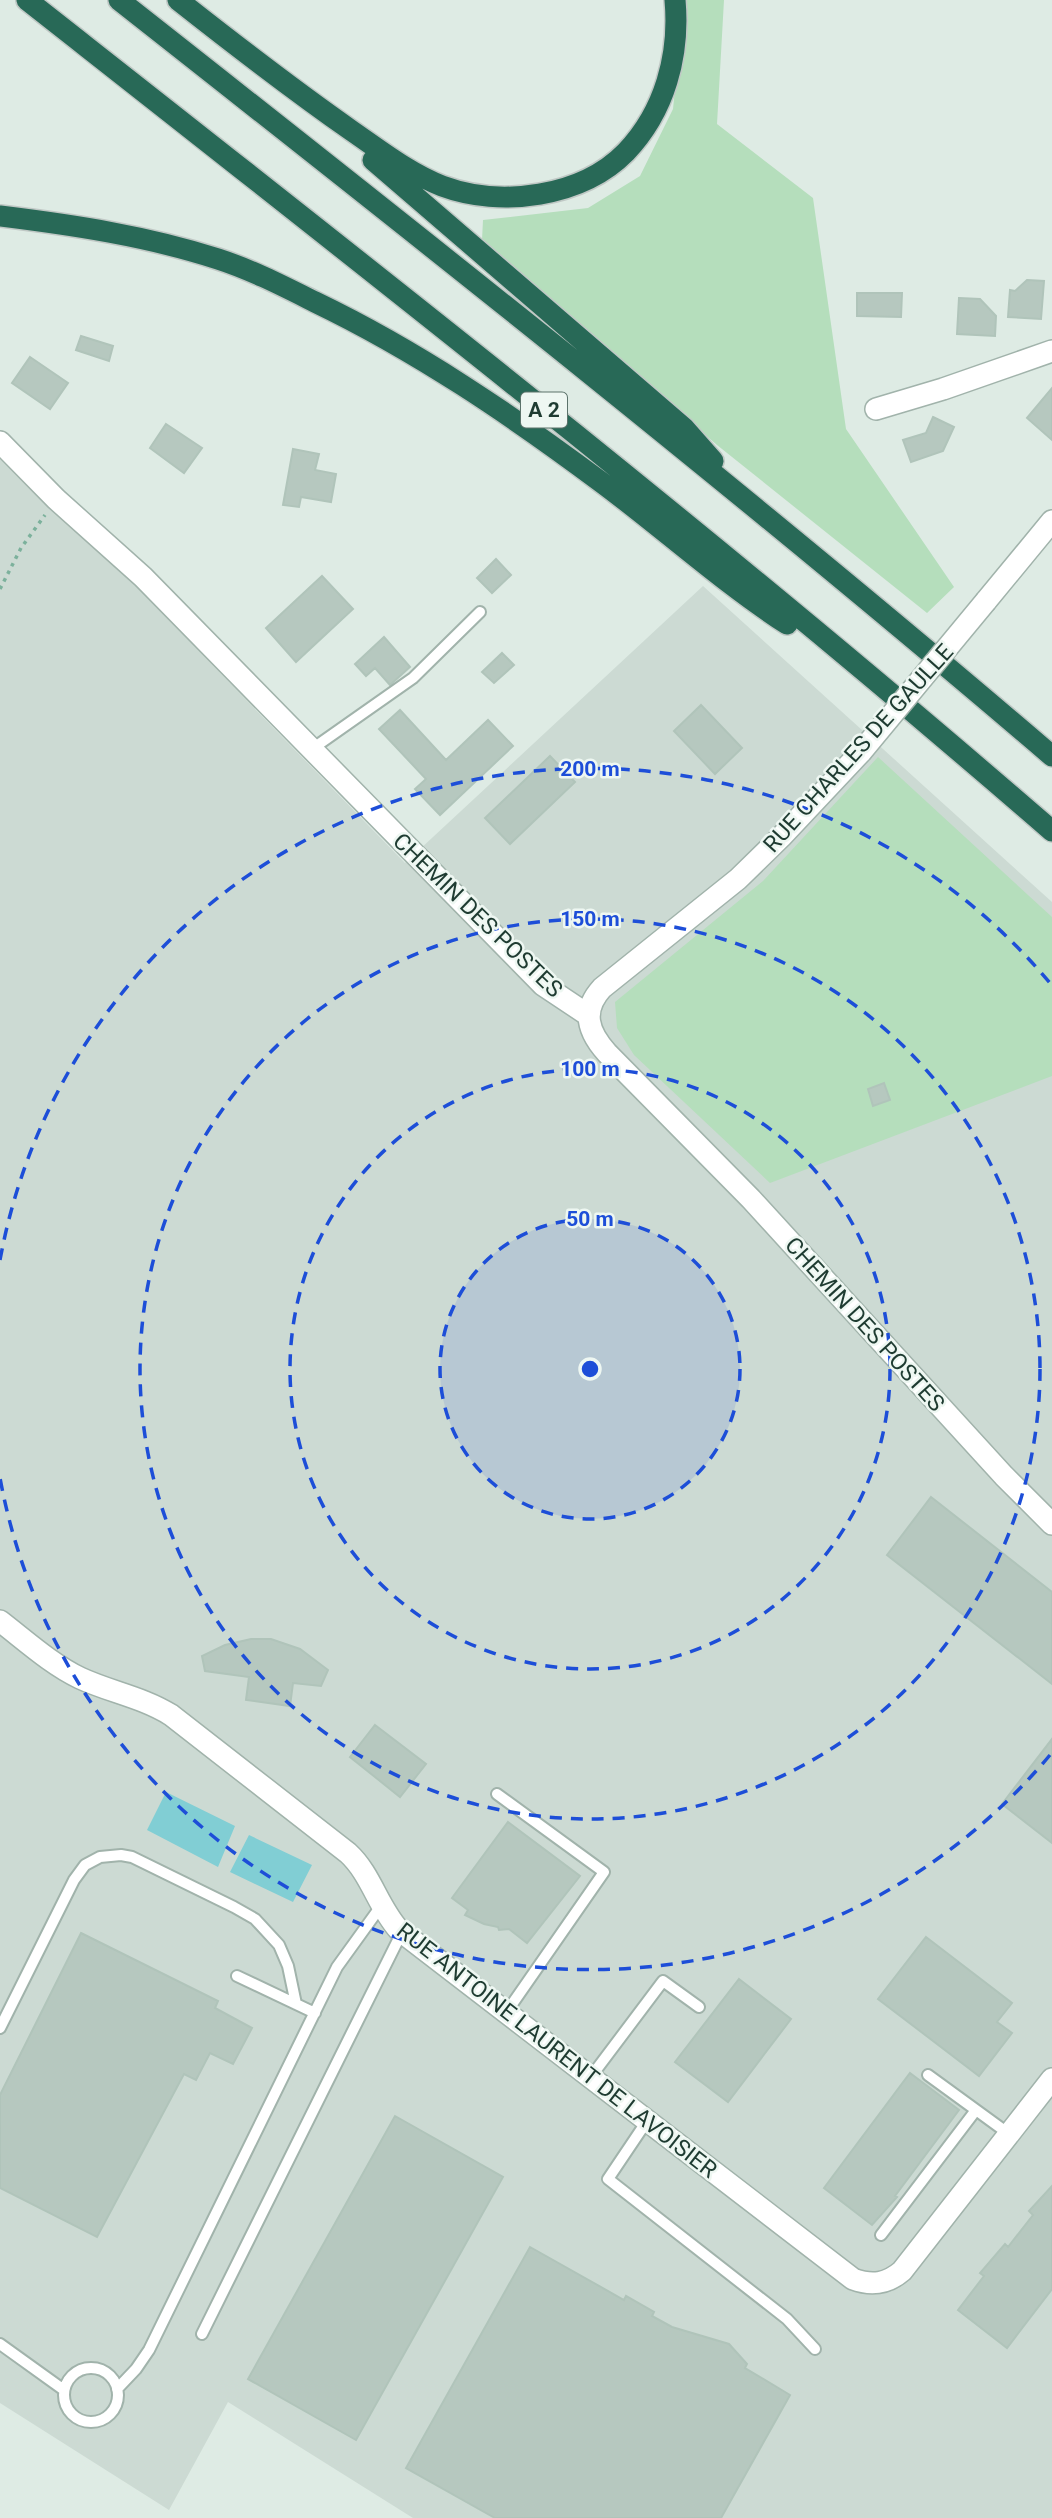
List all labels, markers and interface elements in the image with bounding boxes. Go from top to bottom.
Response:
road number: A 2 [521,392,567,428]
street label: RUE CHARLES DE GAULLE [758,639,959,858]
text: 200 m [560,757,620,781]
street label: CHEMIN DES POSTES [387,828,568,1003]
text: 150 m [560,907,620,931]
text: 100 m [560,1057,620,1081]
text: 50 m [566,1207,614,1231]
street label: CHEMIN DES POSTES [779,1232,950,1417]
centre of rings [578,1357,602,1381]
street label: RUE ANTOINE LAURENT DE LAVOISIER [391,1917,722,2184]

